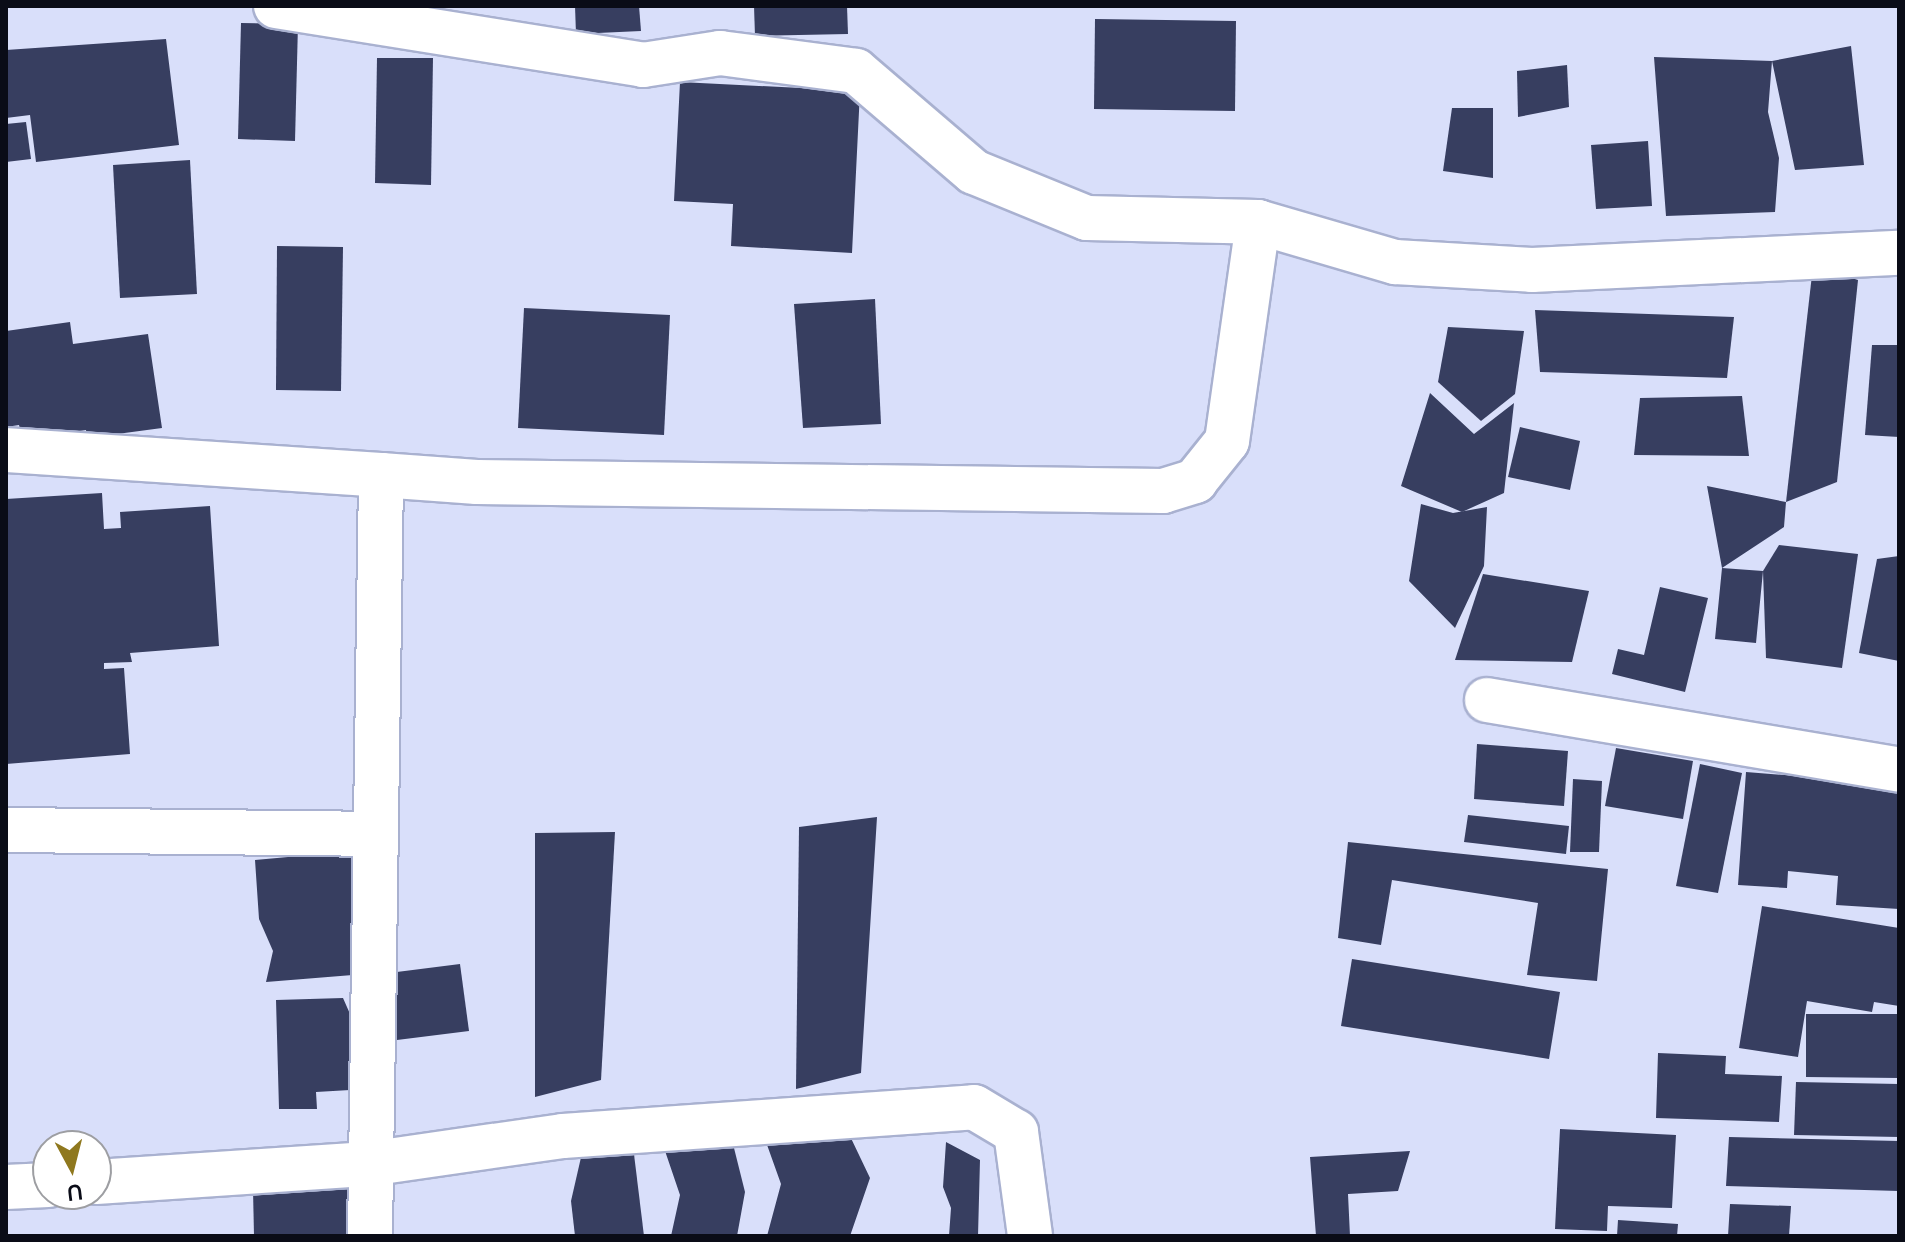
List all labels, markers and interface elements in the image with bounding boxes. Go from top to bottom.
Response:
north arrow [32,1130,112,1210]
text: U [65,1178,84,1207]

